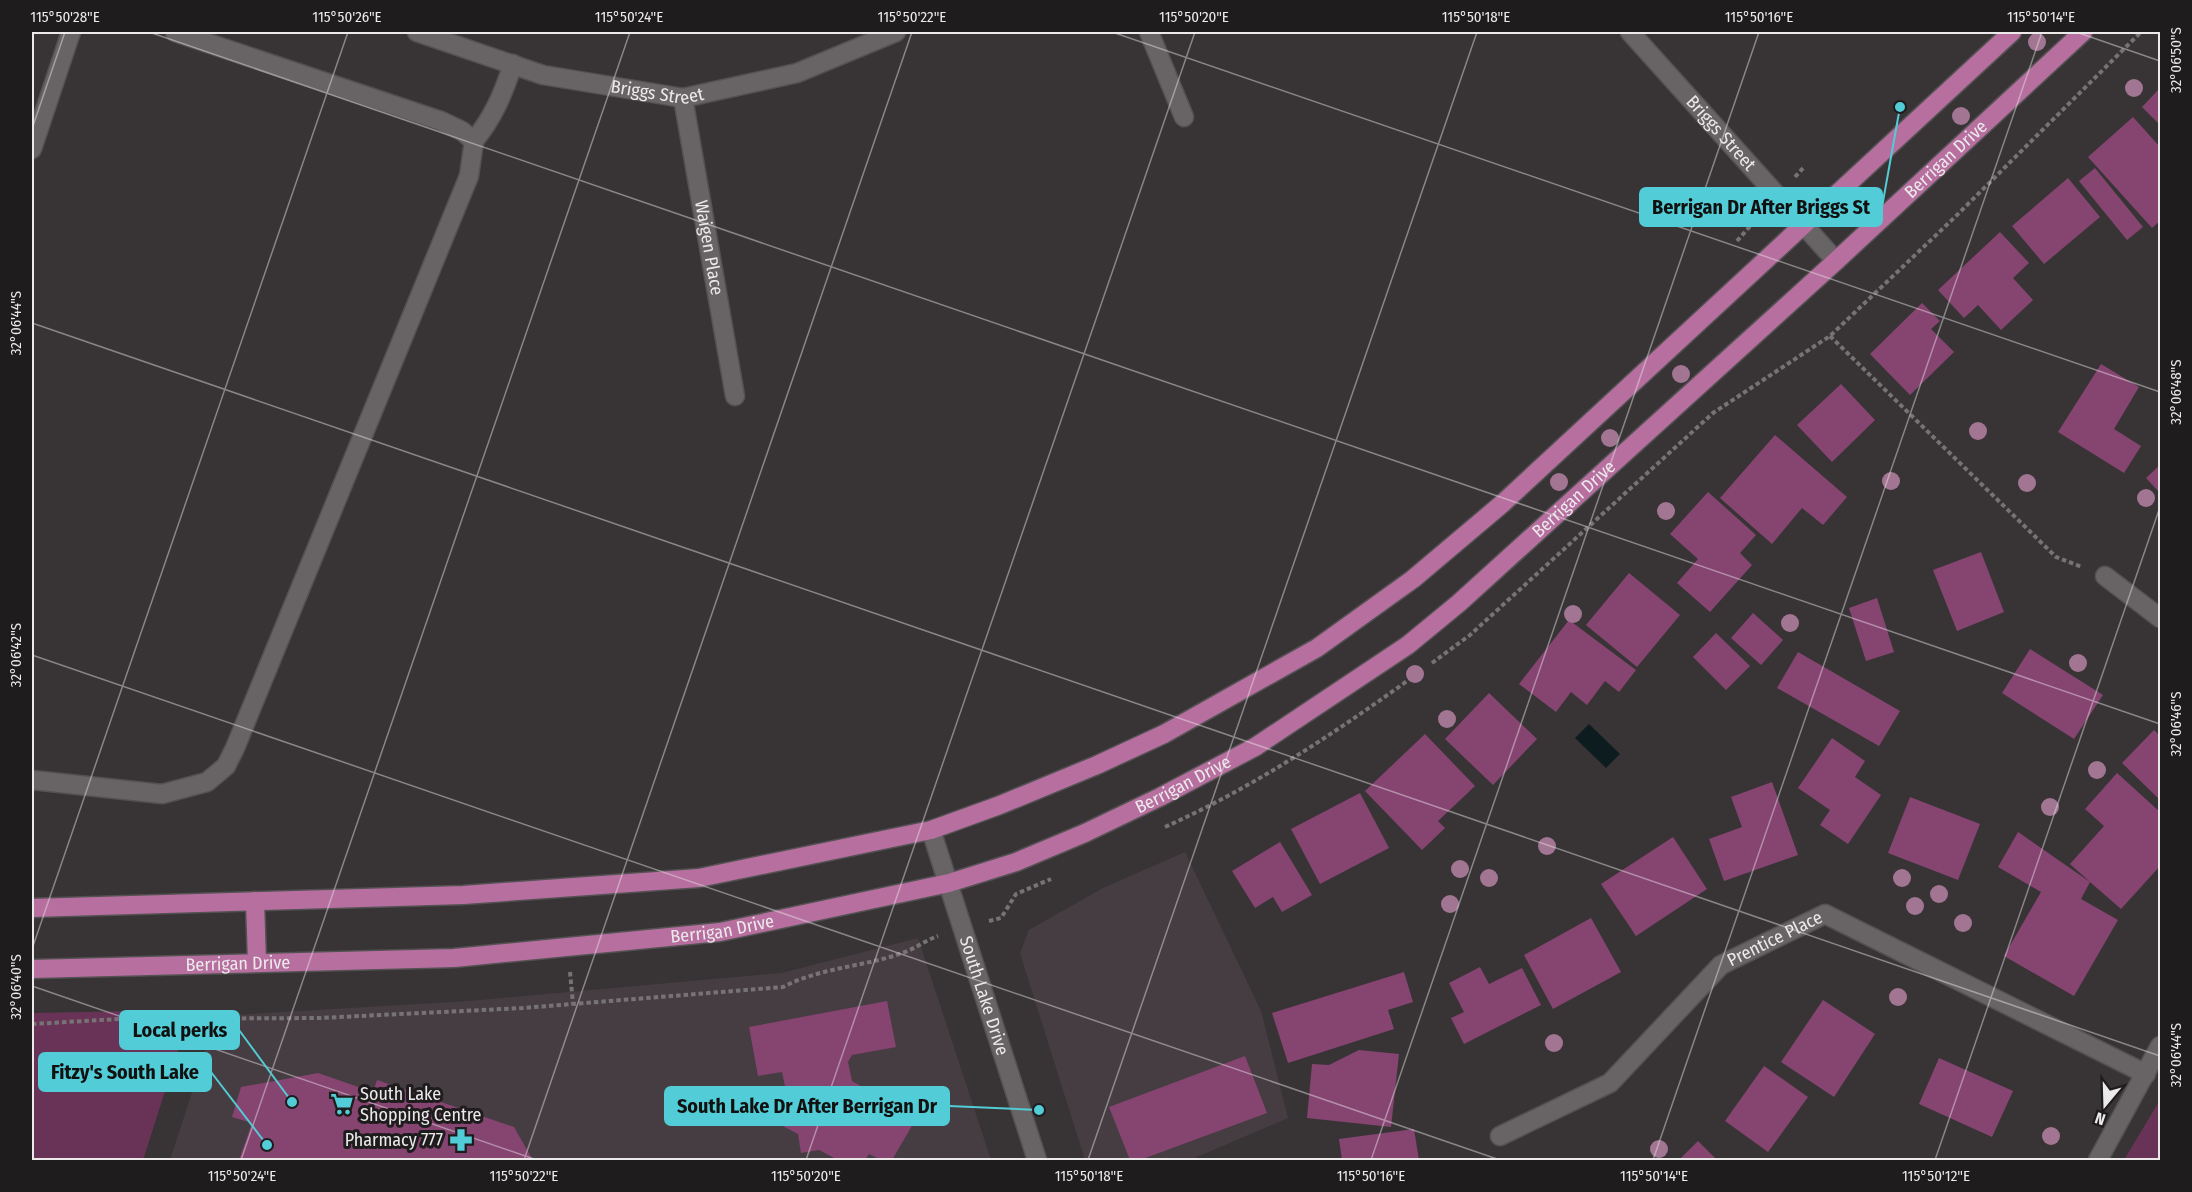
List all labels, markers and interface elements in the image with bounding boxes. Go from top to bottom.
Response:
text: 115°50'28"E [30,8,100,26]
text: 115°50'26"E [312,8,382,26]
text: 115°50'24"E [595,8,663,26]
text: 115°50'22"E [878,8,946,26]
text: 115°50'20"E [1159,8,1229,26]
text: 115°50'18"E [1442,8,1510,26]
text: 115°50'16"E [1725,8,1793,26]
text: 115°50'14"E [2007,8,2075,26]
text: 32°06'50"S [2167,27,2185,93]
street label: Briggs Street [609,75,706,109]
street label: Briggs Street [1681,91,1761,175]
street label: Berrigan Drive [1900,115,1992,203]
callout: Berrigan Dr After Briggs St [1640,188,1882,226]
text: Berrigan Dr After Briggs St [1652,195,1871,219]
street label: Waigen Place [690,198,728,297]
text: 32°06'44"S [7,291,25,355]
text: 32°06'48"S [2167,359,2185,425]
street label: Berrigan Drive [1527,456,1620,542]
text: 32°06'42"S [7,623,25,687]
text: 32°06'46"S [2167,691,2185,757]
street label: Berrigan Drive [1132,751,1235,818]
street label: Prentice Place [1724,906,1826,971]
street label: Berrigan Drive [669,910,776,948]
street label: South Lake Drive [955,933,1014,1058]
street label: Berrigan Drive [185,951,291,976]
text: 32°06'40"S [7,954,25,1020]
callout: Local perks [120,1011,239,1049]
text: Local perks [133,1018,228,1042]
text: 32°06'44"S [2167,1023,2185,1087]
callout: Fitzy's South Lake [39,1053,211,1091]
text: Fitzy's South Lake [51,1060,199,1084]
north arrow [2075,1075,2135,1135]
place label: South Lake Shopping Centre [360,1083,482,1126]
callout: South Lake Dr After Berrigan Dr [665,1087,949,1125]
supermarket icon: South Lake Shopping Centre [329,1091,355,1117]
text: South Lake Dr After Berrigan Dr [677,1094,938,1118]
text: N [2093,1108,2108,1129]
pharmacy icon: Pharmacy 777 [448,1127,474,1153]
place label: Pharmacy 777 [345,1129,443,1151]
text: 115°50'24"E [208,1167,276,1185]
text: 115°50'22"E [490,1167,558,1185]
text: 115°50'20"E [771,1167,841,1185]
text: 115°50'18"E [1055,1167,1123,1185]
text: 115°50'16"E [1337,1167,1405,1185]
text: 115°50'14"E [1620,1167,1688,1185]
text: 115°50'12"E [1902,1167,1970,1185]

